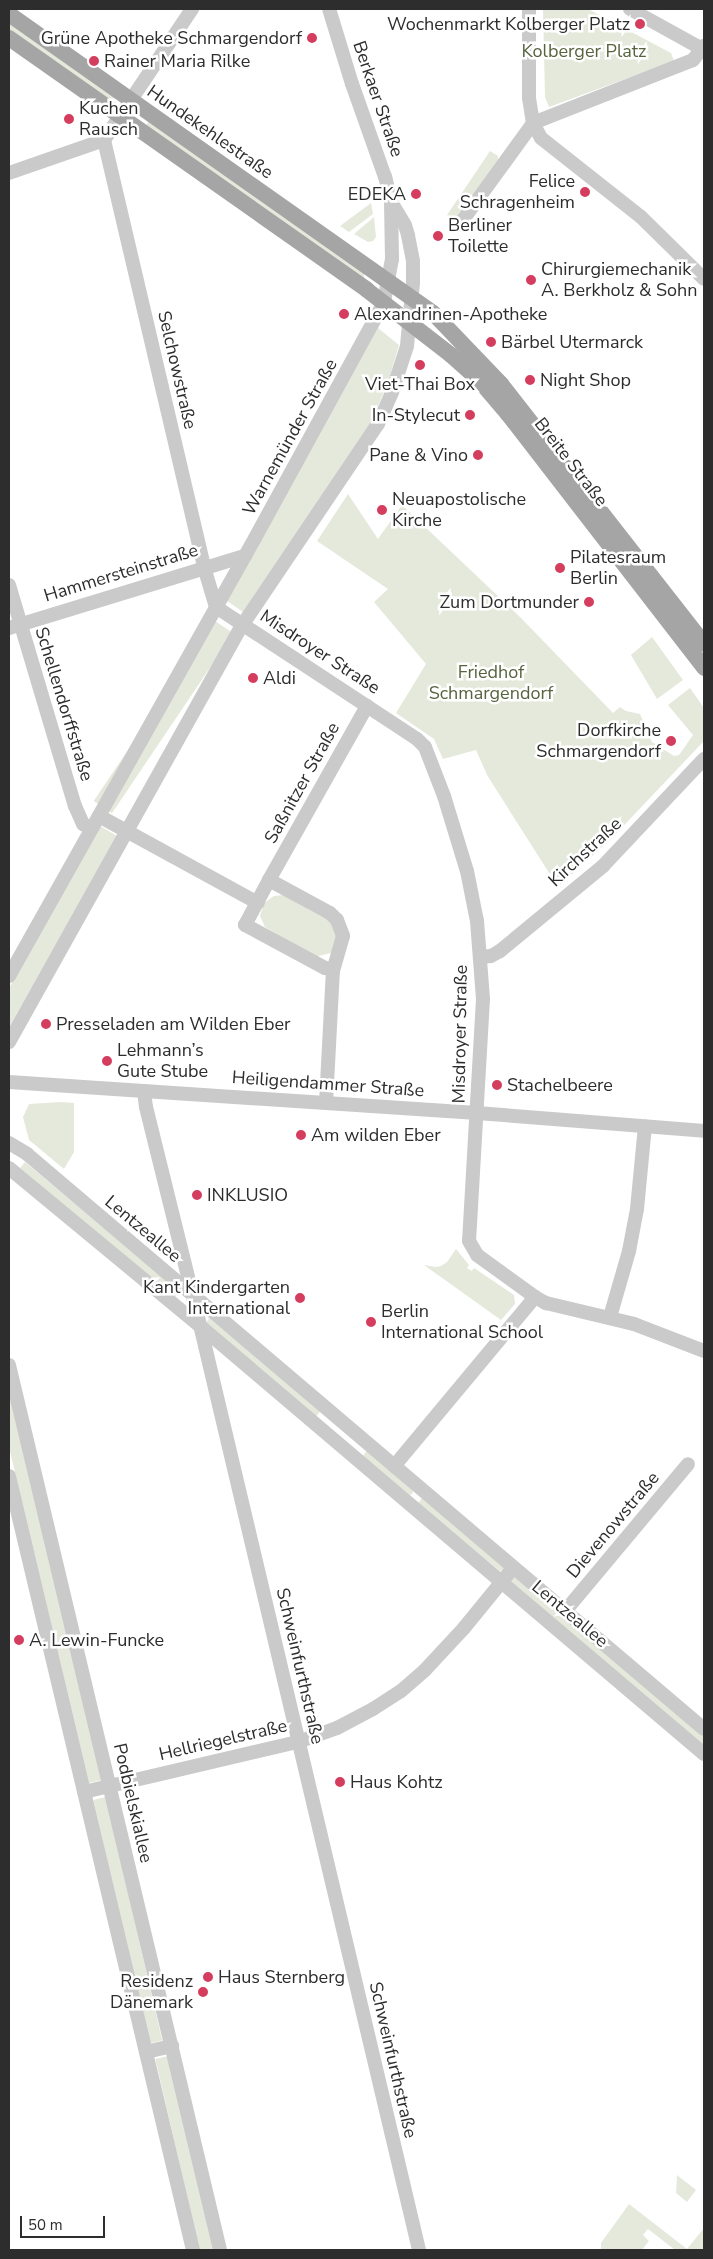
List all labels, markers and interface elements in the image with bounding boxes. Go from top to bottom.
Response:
place label: Wochenmarkt Kolberger Platz [387,13,630,35]
marker: Wochenmarkt Kolberger Platz [634,18,646,30]
place label: Grüne Apotheke Schmargendorf [41,27,302,49]
marker: Grüne Apotheke Schmargendorf [306,32,318,44]
street label: Berkaer Straße [348,38,408,160]
park label: Kolberger Platz [522,40,646,62]
place label: Rainer Maria Rilke [104,50,250,72]
marker: Rainer Maria Rilke [88,55,100,67]
street label: Hundekehlestraße [143,80,277,184]
place label: Kuchen Rausch [79,98,139,140]
marker: Kuchen Rausch [63,113,75,125]
place label: Felice Schragenheim [460,171,575,213]
place label: EDEKA [348,183,406,205]
marker: Felice Schragenheim [579,186,591,198]
marker: EDEKA [410,188,422,200]
place label: Berliner Toilette [448,215,512,258]
marker: Berliner Toilette [432,230,444,242]
place label: Chirurgiemechanik A. Berkholz & Sohn [541,259,698,302]
marker: Chirurgiemechanik A. Berkholz & Sohn [525,274,537,286]
place label: Alexandrinen-Apotheke [354,303,547,325]
marker: Alexandrinen-Apotheke [338,308,350,320]
street label: Selchowstraße [153,309,201,431]
place label: Bärbel Utermarck [501,331,643,353]
marker: Bärbel Utermarck [485,336,497,348]
street label: Warnemünder Straße [238,355,342,519]
marker: Viet-Thai Box [414,359,426,371]
place label: Night Shop [540,369,631,391]
place label: Viet-Thai Box [365,373,475,395]
marker: Night Shop [524,374,536,386]
place label: In-Stylecut [372,404,460,426]
marker: In-Stylecut [464,409,476,421]
street label: Breite Straße [530,413,612,511]
place label: Pane & Vino [369,444,468,466]
marker: Pane & Vino [472,449,484,461]
place label: Neuapostolische Kirche [392,489,526,532]
marker: Neuapostolische Kirche [376,504,388,516]
street label: Hammersteinstraße [41,539,201,607]
place label: Pilatesraum Berlin [570,547,666,590]
marker: Pilatesraum Berlin [554,562,566,574]
place label: Zum Dortmunder [440,591,579,613]
marker: Zum Dortmunder [583,596,595,608]
street label: Misdroyer Straße [256,605,384,699]
street label: Schellendorffstraße [30,624,98,784]
park label: Friedhof Schmargendorf [429,662,553,704]
place label: Aldi [263,667,296,689]
marker: Aldi [247,672,259,684]
street label: Saßnitzer Straße [260,719,344,847]
place label: Dorfkirche Schmargendorf [536,720,661,762]
marker: Dorfkirche Schmargendorf [665,735,677,747]
street label: Kirchstraße [544,813,626,891]
street label: Misdroyer Straße [448,965,472,1103]
place label: Presseladen am Wilden Eber [56,1013,291,1035]
marker: Presseladen am Wilden Eber [40,1018,52,1030]
place label: Lehmann’s Gute Stube [117,1040,208,1082]
marker: Lehmann’s Gute Stube [101,1055,113,1067]
street label: Heiligendammer Straße [231,1067,425,1101]
place label: Stachelbeere [507,1074,613,1096]
marker: Stachelbeere [491,1079,503,1091]
place label: Am wilden Eber [311,1124,441,1146]
marker: Am wilden Eber [295,1129,307,1141]
place label: INKLUSIO [207,1184,288,1206]
marker: INKLUSIO [191,1189,203,1201]
street label: Lentzeallee [101,1191,185,1267]
place label: Kant Kindergarten International [143,1277,290,1320]
marker: Kant Kindergarten International [294,1292,306,1304]
place label: Berlin International School [381,1301,543,1344]
marker: Berlin International School [365,1316,377,1328]
street label: Dievenowstraße [562,1467,664,1583]
street label: Lentzeallee [528,1576,612,1652]
street label: Schweinfurthstraße [272,1586,328,1746]
place label: A. Lewin-Funcke [29,1629,164,1651]
marker: A. Lewin-Funcke [13,1634,25,1646]
street label: Hellriegelstraße [157,1715,289,1765]
street label: Podbielskiallee [109,1741,157,1865]
place label: Haus Kohtz [350,1771,443,1793]
marker: Haus Kohtz [334,1776,346,1788]
place label: Haus Sternberg [218,1966,345,1988]
place label: Residenz Dänemark [110,1971,193,2014]
marker: Haus Sternberg [202,1971,214,1983]
street label: Schweinfurthstraße [365,1980,421,2140]
marker: Residenz Dänemark [197,1986,209,1998]
scale bar [22,2206,108,2238]
text: 50 m [28,2215,63,2235]

